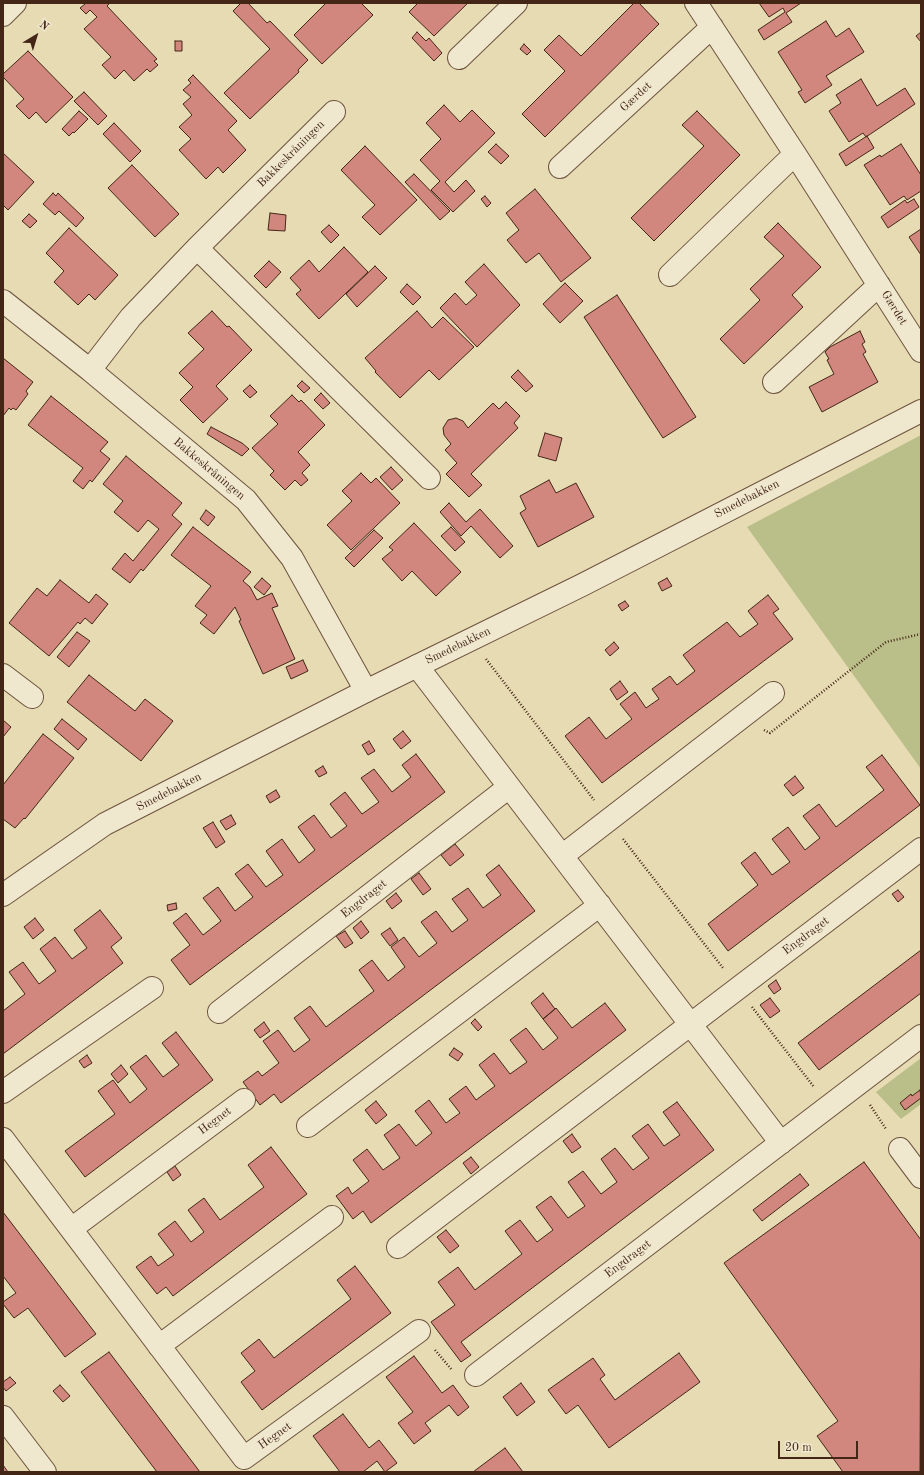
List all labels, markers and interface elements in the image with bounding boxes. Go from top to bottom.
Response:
north arrow [16,16,56,56]
text: N [37,19,50,33]
street label: Gærdet [617,79,655,115]
street label: Bakkeskråningen [254,117,328,191]
street label: Gærdet [878,288,910,328]
street label: Bakkeskråningen [170,435,248,503]
street label: Smedebakken [712,477,782,521]
street label: Smedebakken [423,624,493,668]
street label: Smedebakken [134,770,204,814]
street label: Engdraget [338,877,390,921]
street label: Engdraget [780,914,832,958]
street label: Hegnet [196,1104,234,1138]
street label: Engdraget [602,1237,654,1281]
street label: Hegnet [256,1419,294,1453]
scale bar [780,1433,860,1459]
text: 20 m [785,1442,812,1454]

